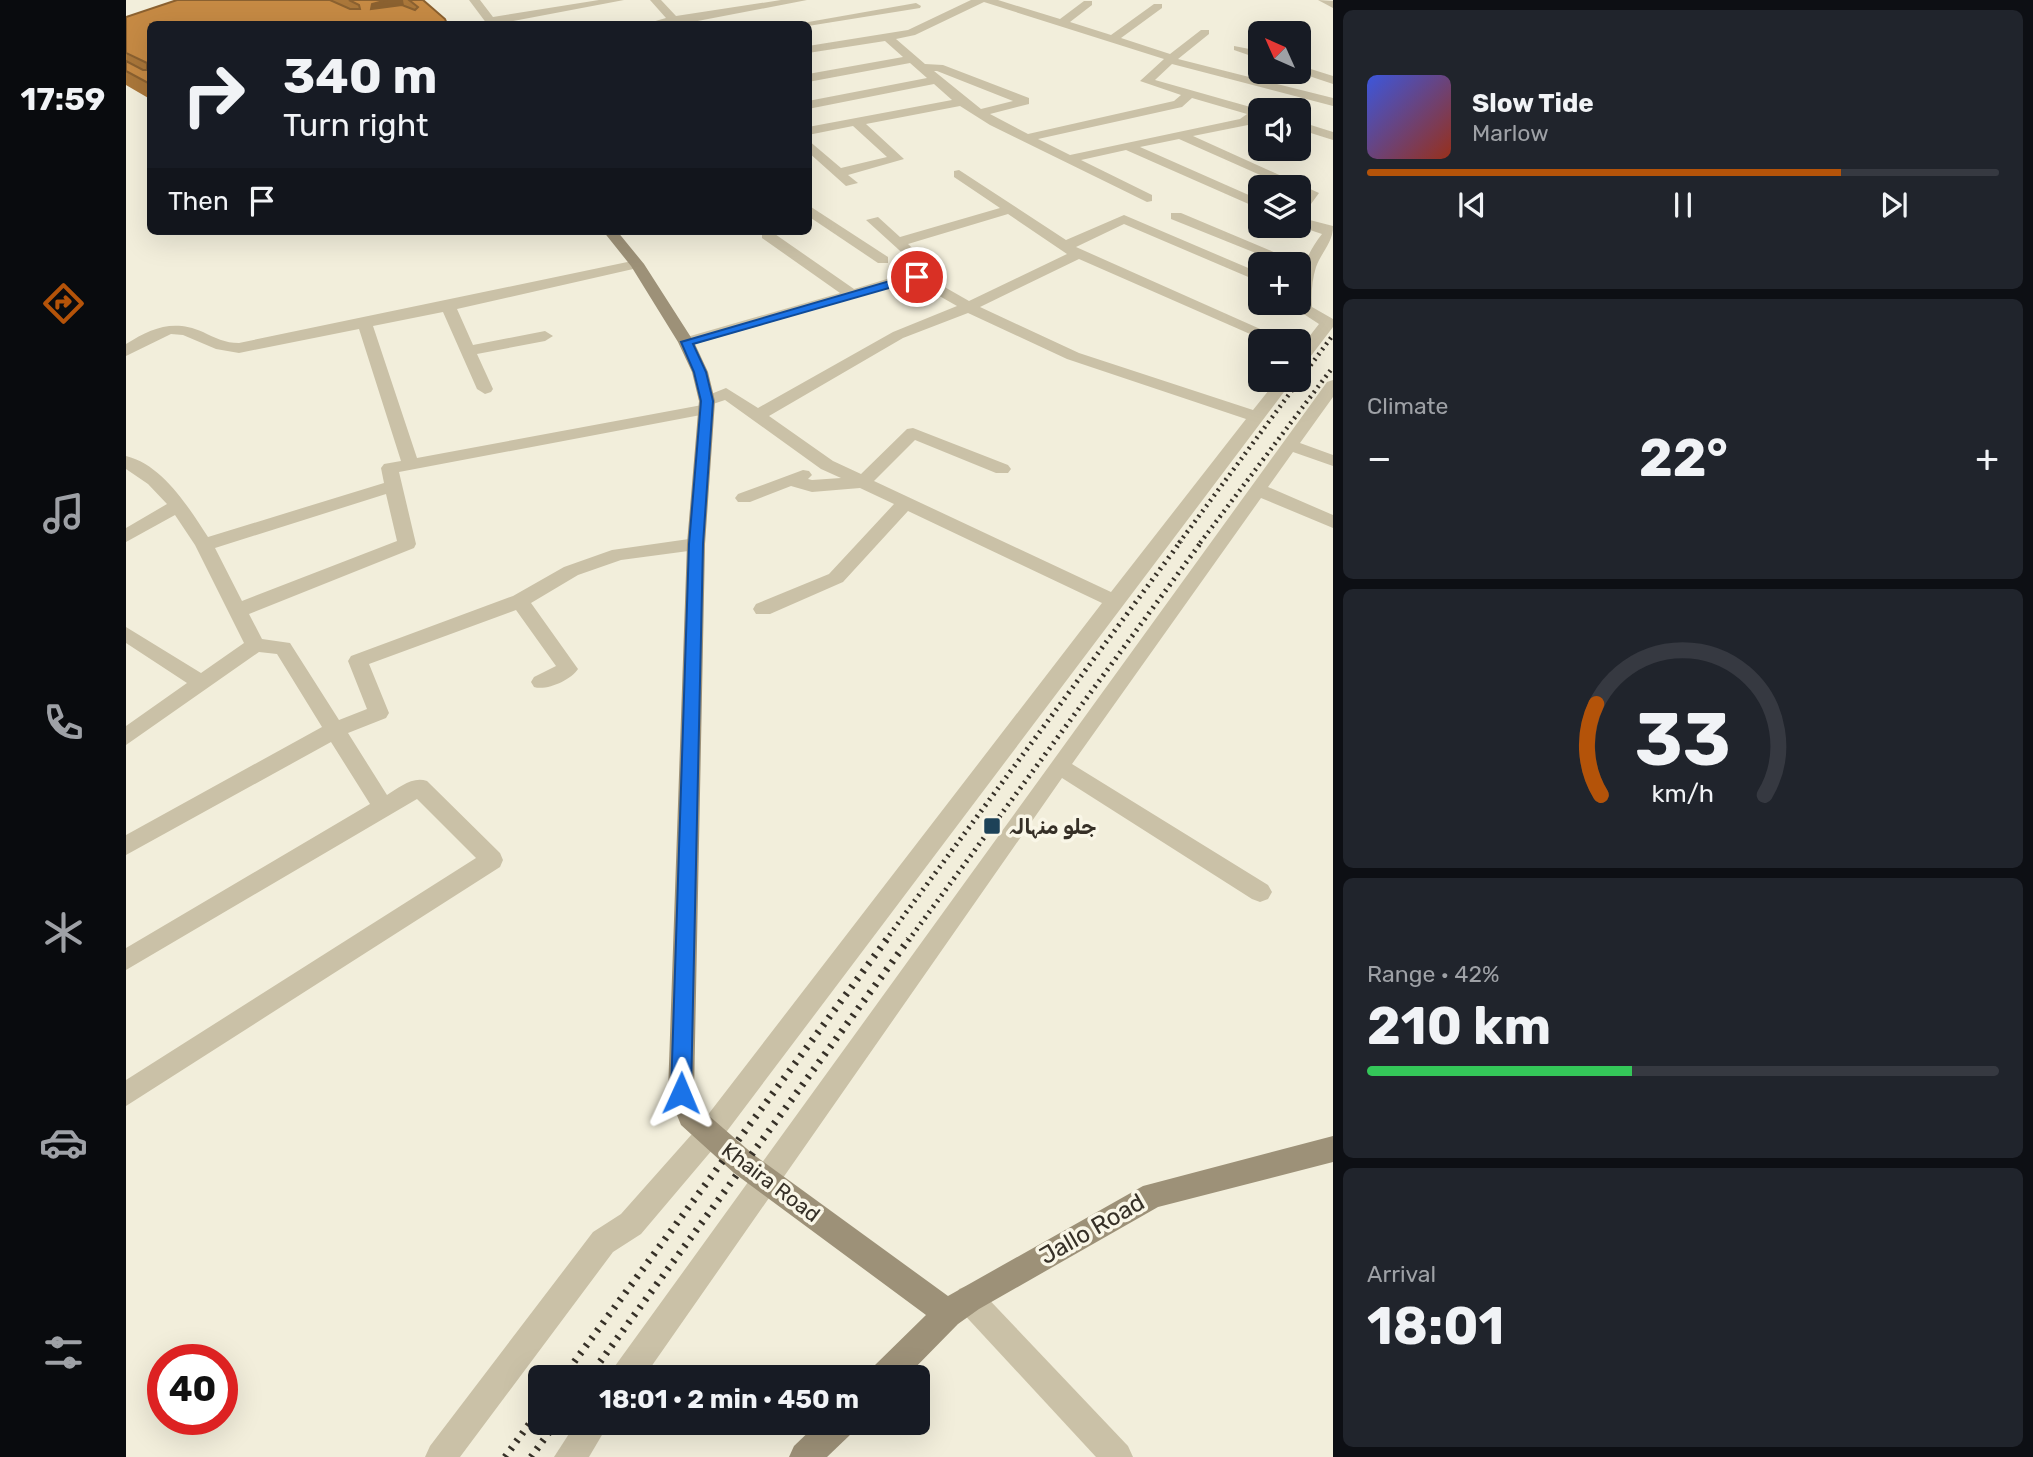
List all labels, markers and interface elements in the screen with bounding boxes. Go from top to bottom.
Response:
north arrow [1248,21,1311,84]
map controls [1248,21,1311,392]
text: 340 m [283,47,437,105]
icon: right [168,49,259,140]
text: 17:59 [21,80,105,118]
text: Slow Tide [1472,88,1594,119]
button: sound [1248,98,1311,161]
text: Turn right [283,106,428,144]
text: Marlow [1472,119,1549,147]
button: layers [1248,175,1311,238]
icon: arrive [243,182,281,220]
text: Then [168,186,229,217]
icon: previous [1453,186,1491,224]
icon: pause [1664,186,1702,224]
icon: next [1875,186,1913,224]
pin [887,247,947,307]
button: + [1248,252,1311,315]
icon: arrive [898,258,936,296]
icon: directions [39,279,88,328]
button: − [1248,329,1311,392]
text: Climate [1367,392,1448,420]
text: 22° [1639,427,1728,489]
text: − [1367,435,1392,481]
text: + [1975,435,1999,481]
icon: music [39,489,88,538]
text: 33 [1635,697,1731,783]
icon: phone [39,698,88,747]
text: km/h [1652,778,1714,807]
place label: جلو منہالہ [1008,814,1096,840]
marker: جلو منہالہ [982,816,1002,836]
icon: climate [39,908,88,957]
text: Range · 42% [1367,960,1499,988]
text: 210 km [1367,995,1551,1057]
position arrow [644,1056,718,1130]
icon: car [39,1118,88,1167]
street label: Khaira Road [717,1137,825,1227]
street label: Jallo Road [1035,1188,1149,1270]
text: Arrival [1367,1260,1436,1288]
text: 18:01 [1367,1295,1504,1357]
icon: filters [39,1328,88,1377]
speed limit sign: 40 [147,1344,238,1435]
text: 18:01 · 2 min · 450 m [599,1384,859,1415]

